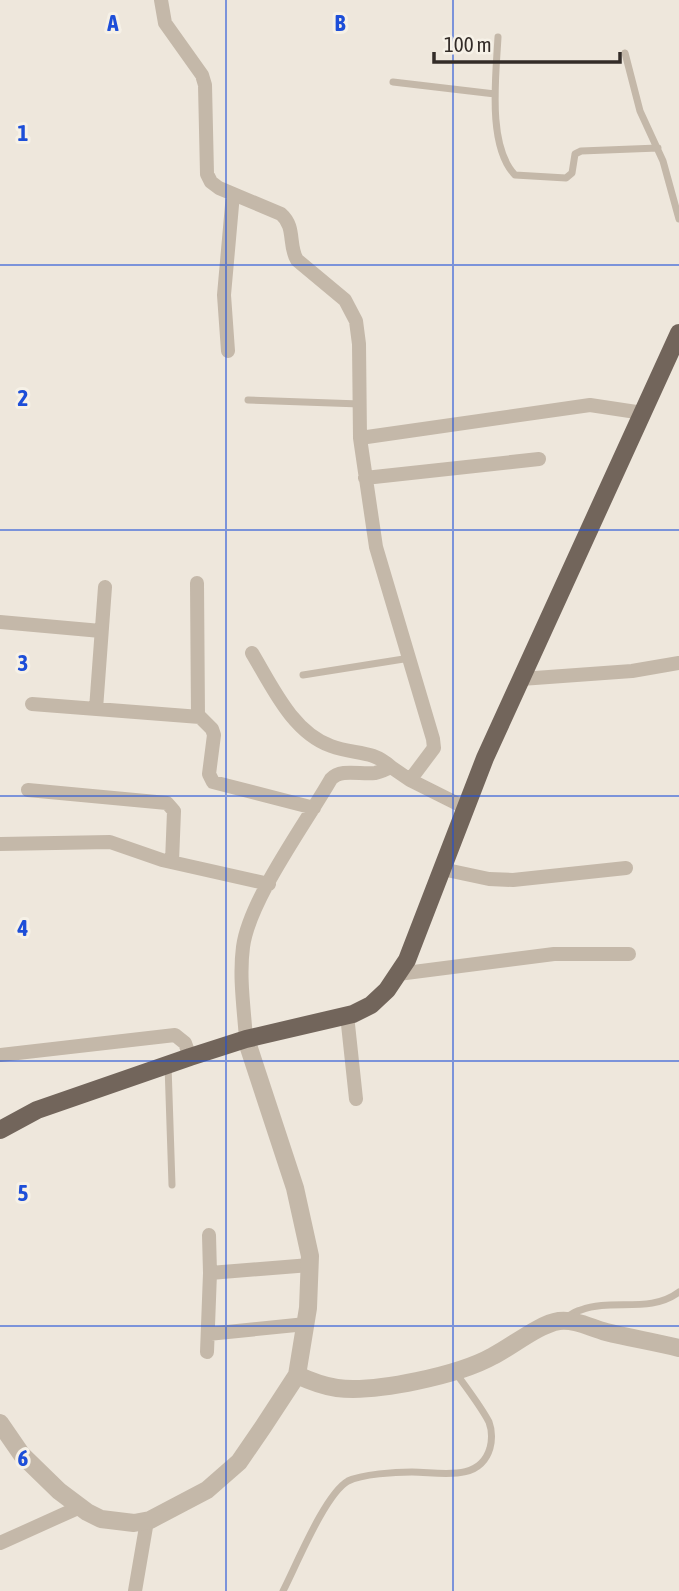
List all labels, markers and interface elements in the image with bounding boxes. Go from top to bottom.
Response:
text: A [106,10,119,36]
text: B [335,10,346,36]
scale bar [434,21,620,65]
text: 100 m [444,32,492,56]
text: 1 [18,120,29,146]
text: 2 [18,385,28,411]
text: 3 [18,650,28,676]
text: 4 [17,915,29,941]
text: 5 [18,1180,29,1206]
text: 6 [18,1445,29,1471]

